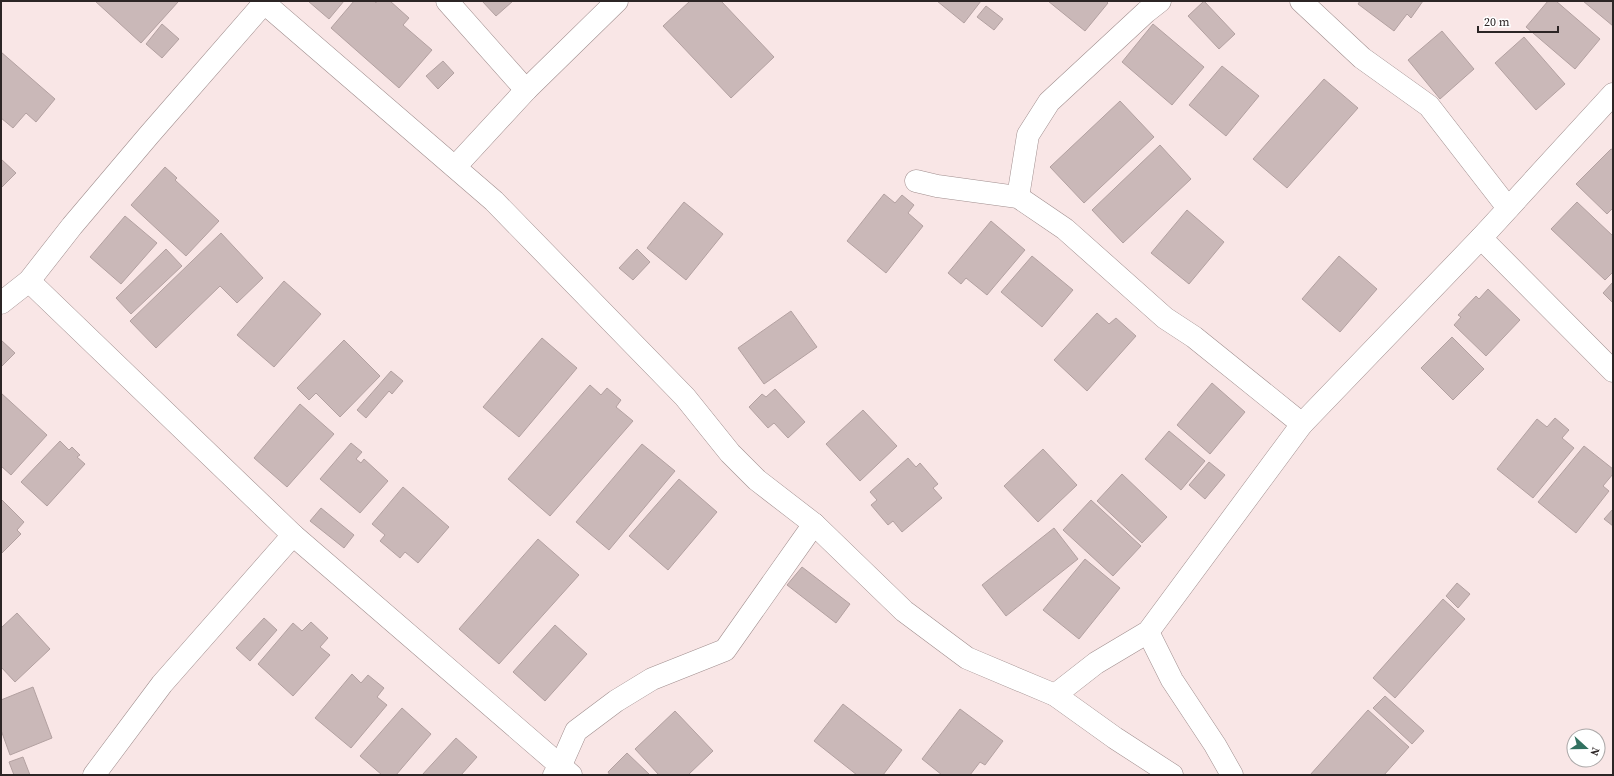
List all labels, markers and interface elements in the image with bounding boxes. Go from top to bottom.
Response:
scale bar [1478,8,1558,34]
text: 20 m [1484,14,1510,30]
north arrow [1566,728,1606,768]
text: N [1586,745,1603,758]

